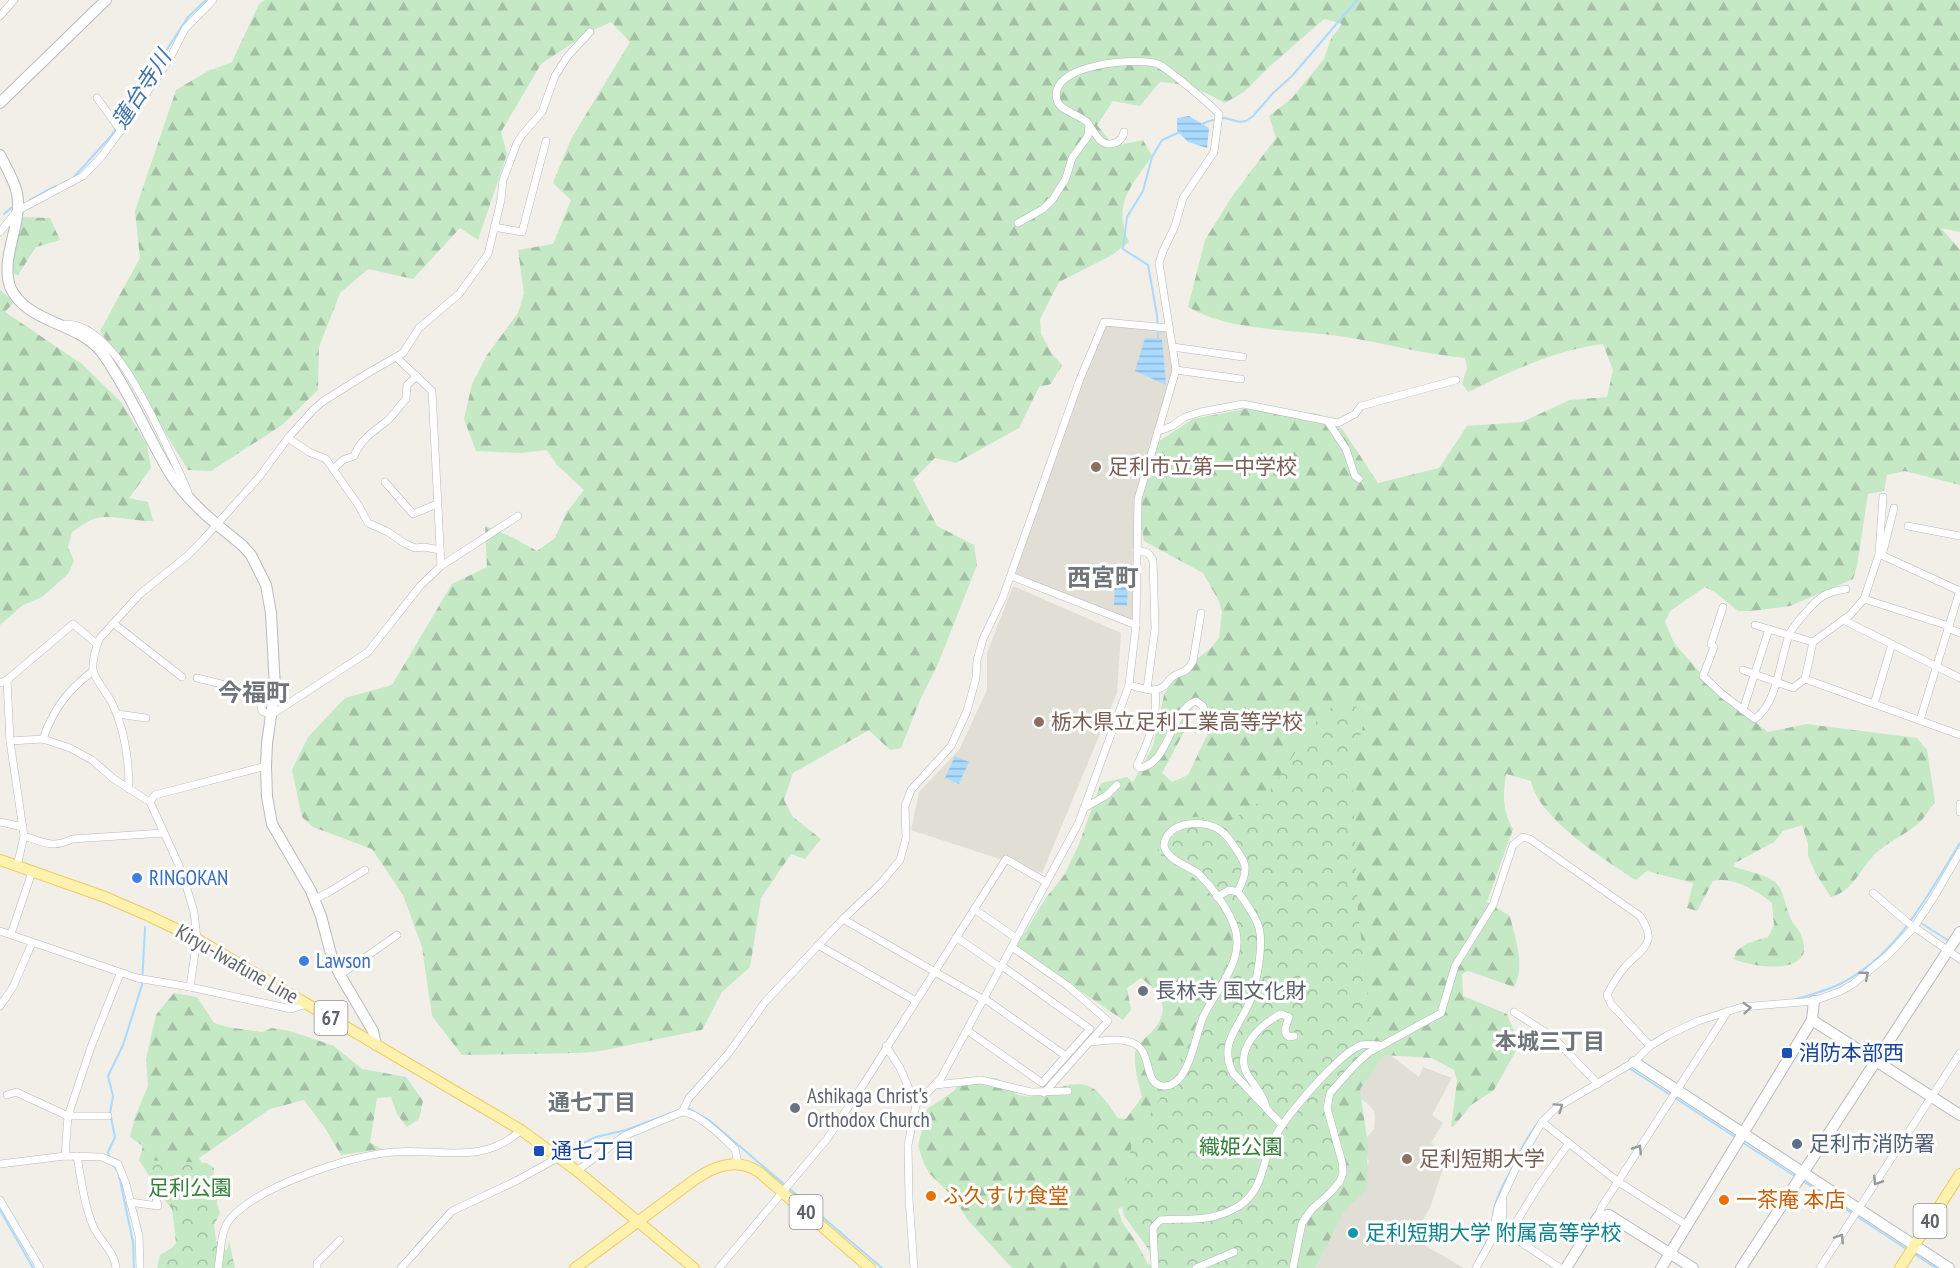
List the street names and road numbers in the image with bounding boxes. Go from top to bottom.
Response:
street label: Kiryu-Iwafune Line [171,918,304,1010]
road number: 67 [314,1001,348,1035]
road number: 40 [790,1195,822,1229]
road number: 40 [1914,1204,1946,1238]

